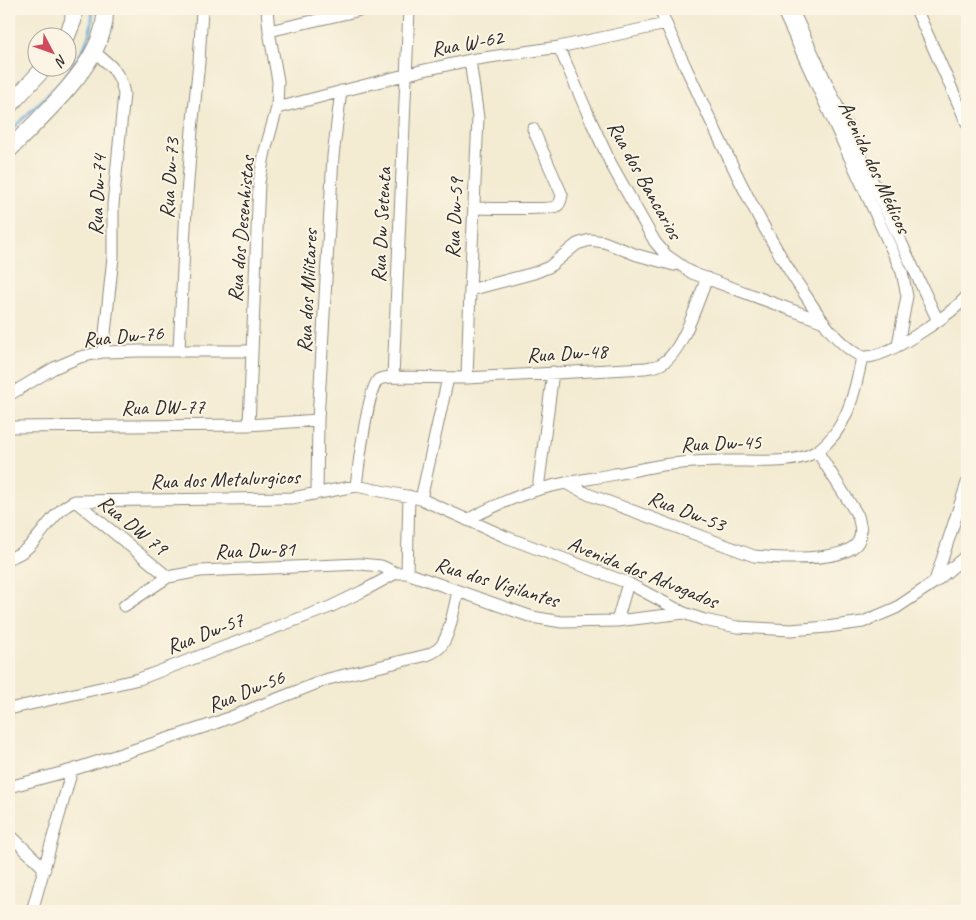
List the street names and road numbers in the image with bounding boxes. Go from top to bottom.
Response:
street label: Rua W-62 [429,24,507,62]
street label: Avenida dos Médicos [833,96,918,239]
street label: Rua dos Bancarios [602,116,689,245]
street label: Rua Dw-73 [153,135,185,219]
street label: Rua Dw-74 [82,152,112,236]
street label: Rua dos Desenhistas [222,153,260,303]
street label: Rua Dw Setenta [365,165,397,283]
street label: Rua Dw-59 [439,176,469,259]
street label: Rua dos Militares [291,227,323,353]
street label: Rua Dw-76 [82,319,165,352]
street label: Rua Dw-48 [526,338,610,368]
street label: Rua DW-77 [121,393,207,421]
street label: Rua Dw-45 [680,429,763,457]
street label: Rua dos Metalurgicos [150,463,302,495]
street label: Rua Dw-53 [645,484,731,538]
street label: Rua DW 79 [93,489,174,562]
street label: Avenida dos Advogados [564,530,724,615]
street label: Rua Dw-81 [214,536,297,564]
street label: Rua dos Vigilantes [432,551,564,614]
street label: Rua Dw-57 [163,606,249,660]
street label: Rua Dw-56 [204,664,289,718]

